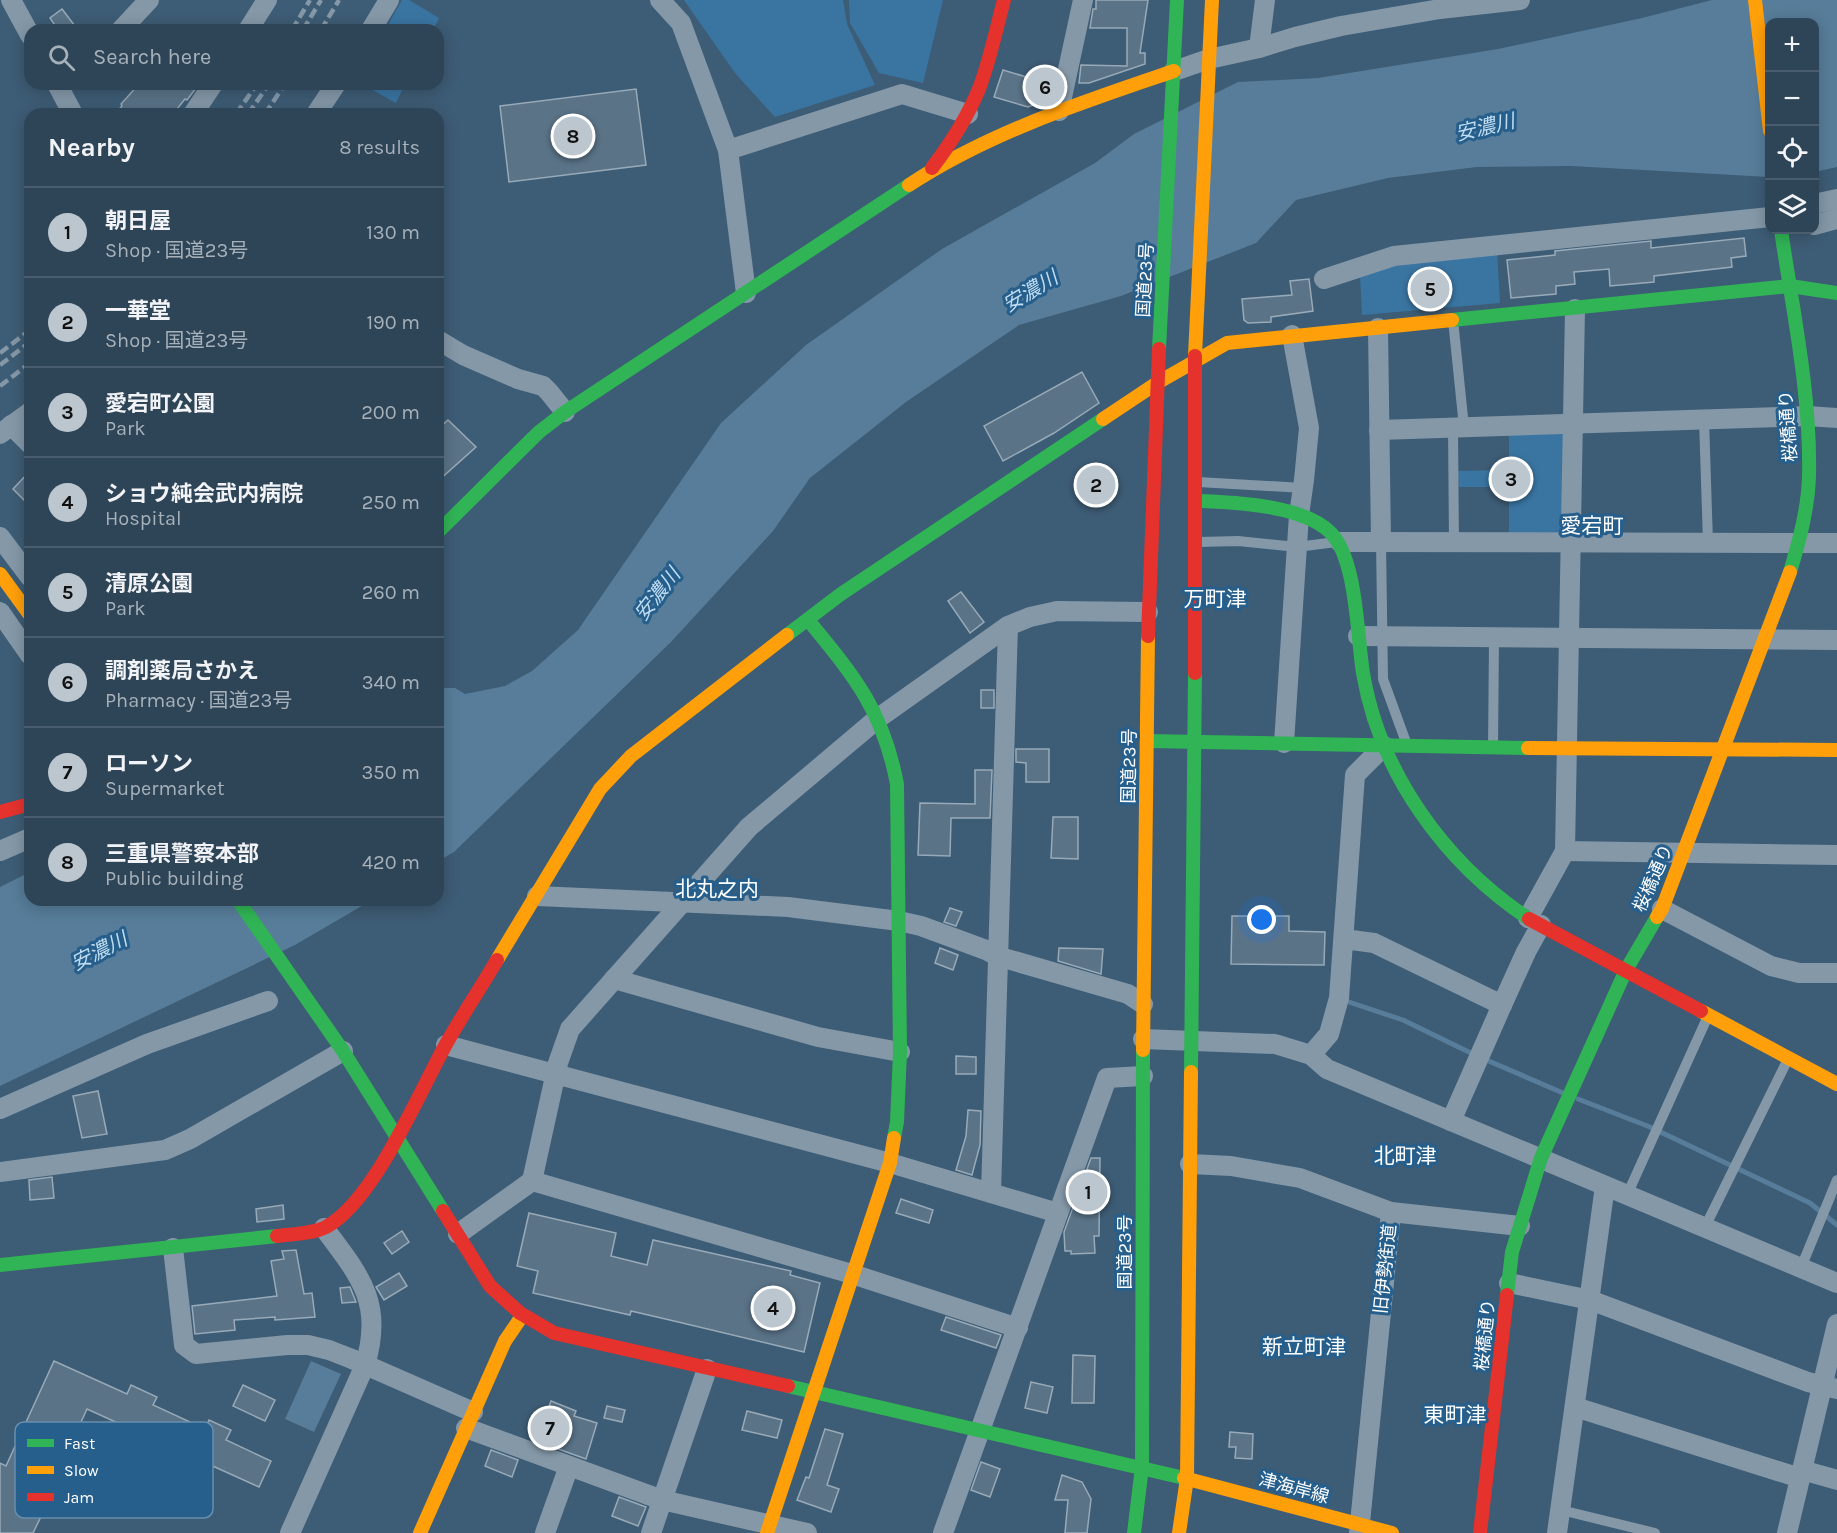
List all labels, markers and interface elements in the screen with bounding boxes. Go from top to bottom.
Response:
map controls [1765,18,1819,234]
button: + [1765,18,1819,72]
search box [24,24,444,90]
icon: search [45,41,78,74]
text: Search here [93,44,211,70]
pin: 6 [1026,64,1064,110]
button: − [1765,72,1819,126]
water label: 安濃川 [1453,109,1519,145]
pin: 8 [554,114,592,158]
button: locate [1765,126,1819,180]
text: Nearby [48,132,135,163]
text: 8 results [339,136,420,159]
button: layers [1765,180,1819,234]
text: 朝日屋 [105,208,171,234]
text: 1 [64,221,71,244]
text: 130 m [366,221,420,244]
text: Shop · 国道23号 [105,239,248,262]
street label: 国道23号 [1132,242,1158,318]
water label: 安濃川 [999,265,1064,317]
pin: 5 [1410,266,1450,312]
text: 一華堂 [105,298,171,324]
text: 2 [61,311,74,334]
text: 190 m [366,311,420,334]
text: Shop · 国道23号 [105,329,248,352]
street label: 桜橋通り [1775,389,1801,463]
text: 愛宕町公園 [105,391,215,417]
text: 3 [61,401,74,424]
text: 200 m [361,401,420,424]
text: Park [105,417,146,440]
pin: 3 [1492,456,1530,502]
pin: 2 [1076,462,1116,508]
text: ショウ純会武内病院 [105,481,303,507]
text: 4 [62,491,73,514]
text: 250 m [362,491,420,514]
text: Hospital [105,507,182,530]
district label: 愛宕町 [1561,514,1624,538]
water label: 安濃川 [630,562,686,625]
text: 清原公園 [105,571,193,597]
text: 5 [62,581,73,604]
text: 260 m [362,581,420,604]
district label: 万町津 [1184,587,1247,611]
text: Park [105,597,146,620]
text: 調剤薬局さかえ [105,658,259,684]
text: 6 [61,671,74,694]
text: 340 m [362,671,420,694]
text: Pharmacy · 国道23号 [105,689,292,712]
street label: 国道23号 [1117,728,1141,804]
text: ローソン [105,751,193,777]
text: 7 [63,761,72,784]
text: 350 m [362,761,420,784]
text: Supermarket [105,777,224,800]
text: 三重県警察本部 [105,841,259,867]
street label: 桜橋通り [1628,841,1678,915]
text: 8 [61,851,74,874]
text: 420 m [362,851,420,874]
text: Public building [105,867,243,890]
district label: 北丸之内 [675,877,759,901]
your location [1247,905,1276,934]
water label: 安濃川 [67,927,133,975]
district label: 北町津 [1374,1144,1437,1168]
pin: 1 [1068,1170,1108,1214]
street label: 国道23号 [1114,1214,1136,1290]
street label: 旧伊勢街道 [1369,1223,1401,1315]
pin: 4 [754,1286,792,1330]
street label: 桜橋通り [1470,1298,1500,1372]
district label: 新立町津 [1262,1335,1346,1359]
district label: 東町津 [1424,1403,1487,1427]
pin: 7 [530,1406,570,1450]
legend [15,1422,213,1518]
text: Fast [64,1434,95,1453]
text: Slow [64,1461,99,1480]
street label: 津海岸線 [1256,1468,1332,1508]
text: Jam [64,1488,94,1507]

